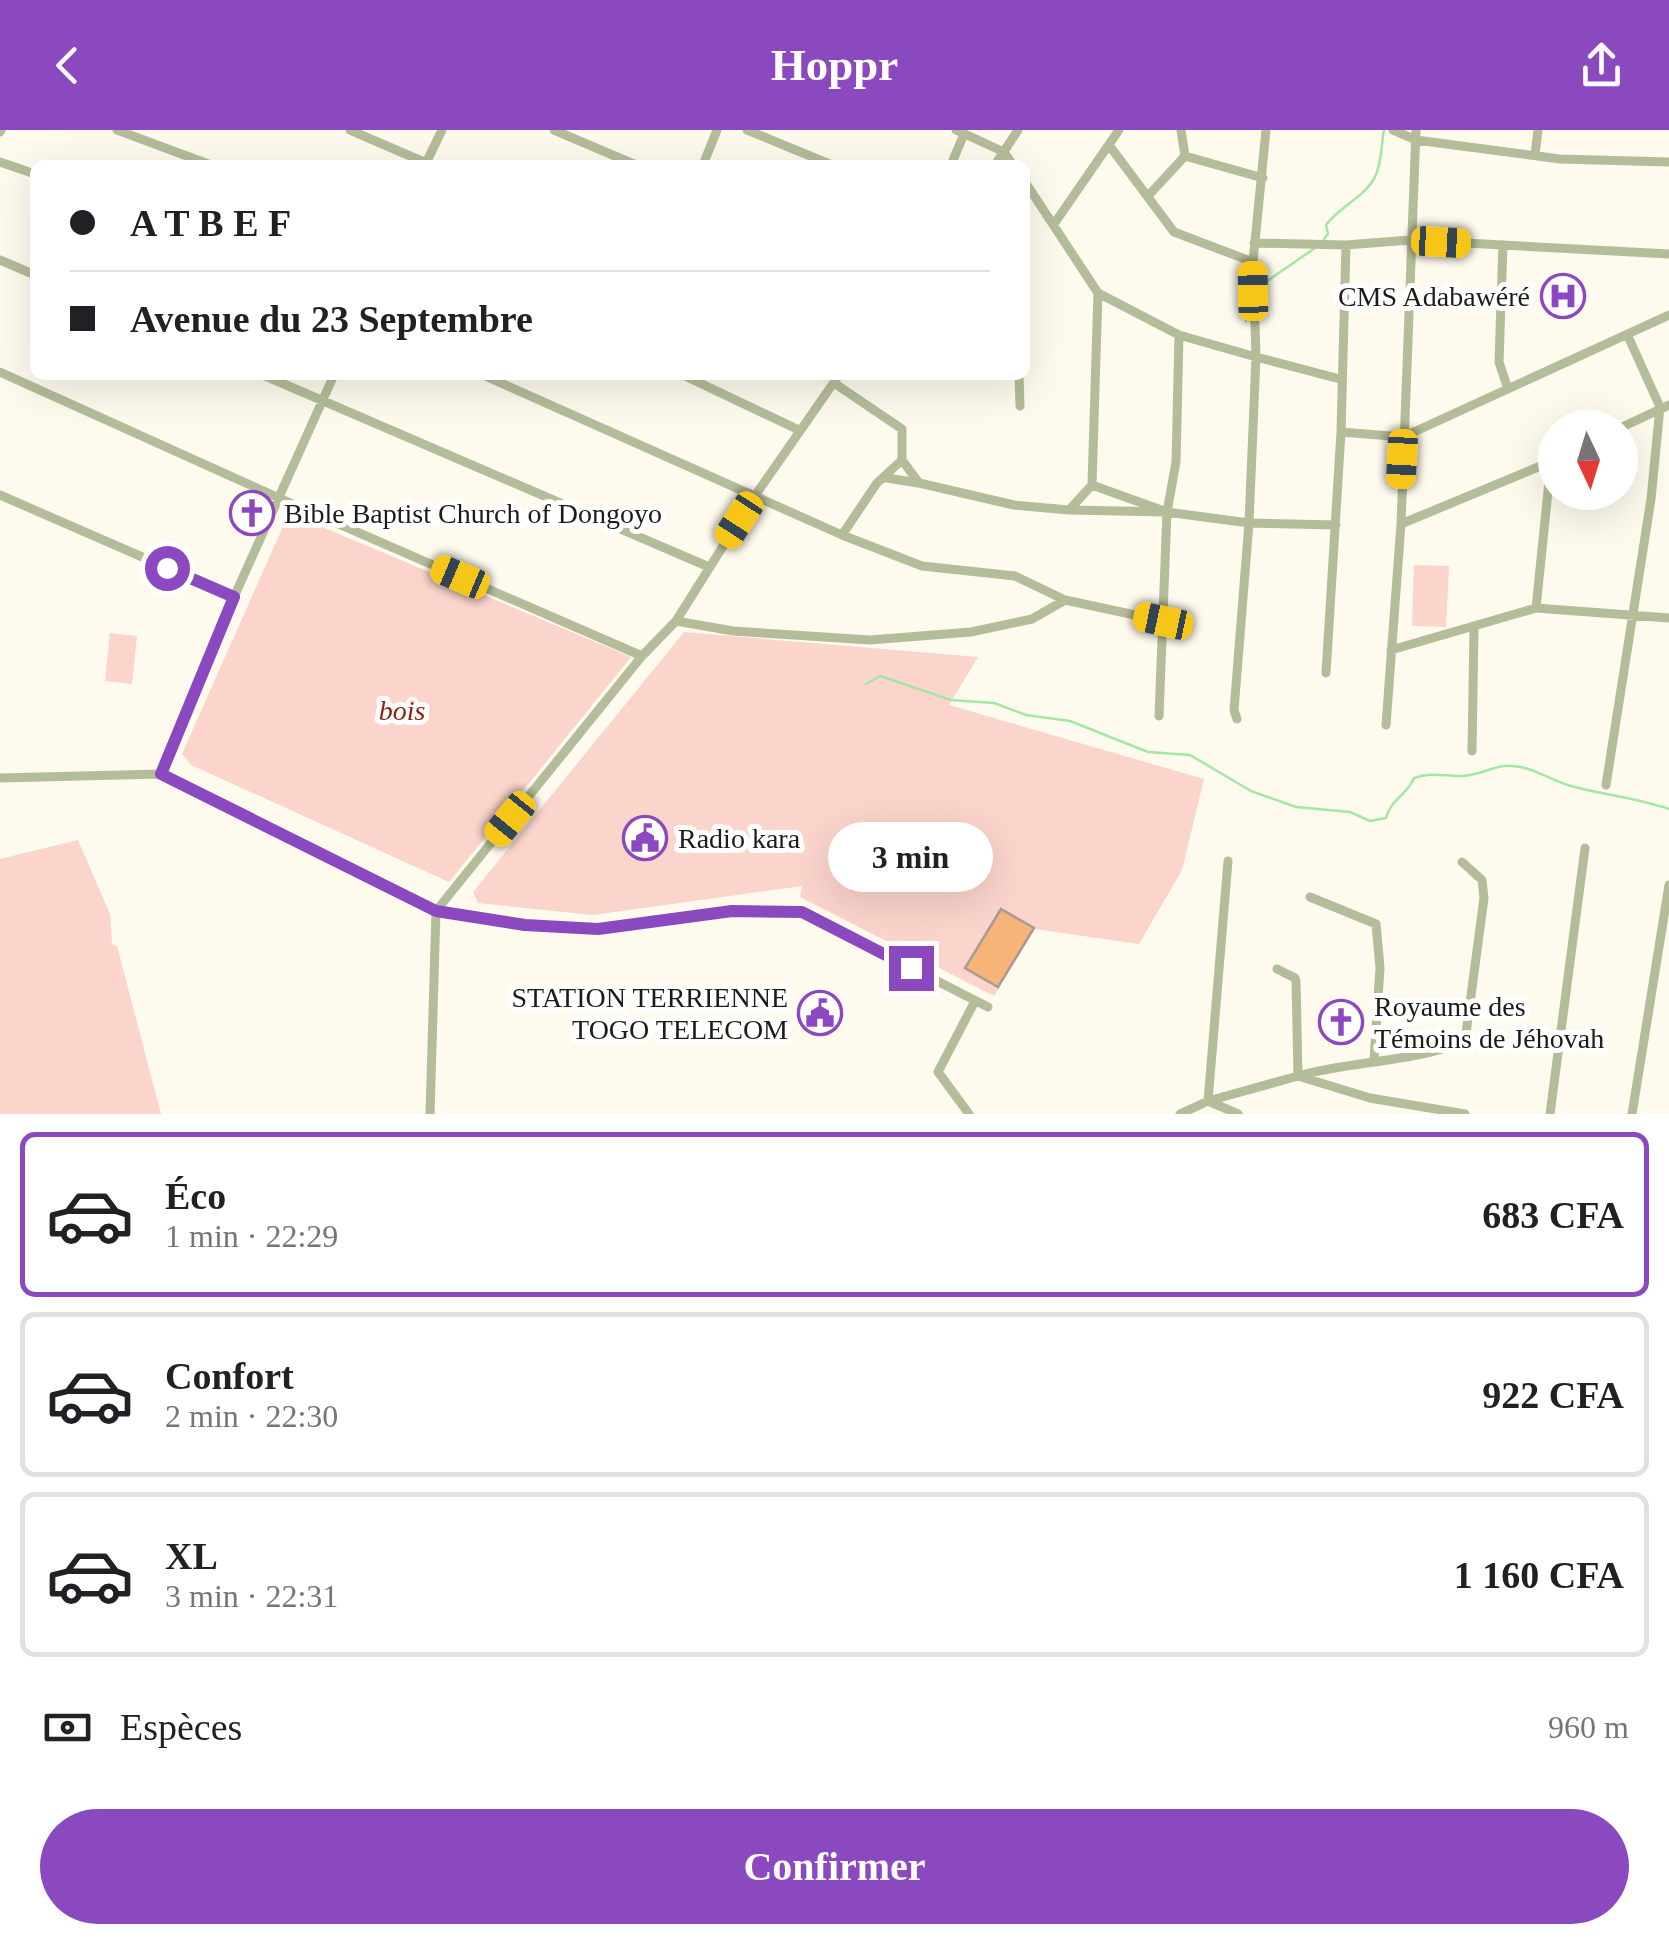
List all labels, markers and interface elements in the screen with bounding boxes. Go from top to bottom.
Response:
icon: back [40,38,95,93]
icon: share [1574,38,1629,93]
text: Hoppr [771,40,898,90]
text: A T B E F [130,202,291,244]
car [1410,225,1472,259]
car [1237,261,1269,321]
hospital icon: CMS Adabawéré [1540,273,1586,319]
place label: CMS Adabawéré [1338,281,1530,312]
text: Avenue du 23 Septembre [130,298,533,340]
north arrow [1538,410,1638,510]
map controls [1538,410,1638,510]
car [1385,428,1419,490]
car [710,487,768,553]
church icon: Bible Baptist Church of Dongoyo [229,490,275,536]
place label: Bible Baptist Church of Dongoyo [284,498,662,529]
route start [145,546,190,591]
car [427,551,493,603]
car [1131,600,1195,642]
park label: bois [379,695,425,726]
car [479,786,541,852]
public building icon: Radio kara [622,815,668,861]
place label: Radio kara [678,823,801,854]
callout: 3 min [828,823,994,893]
text: 3 min [872,839,949,875]
route end [889,946,934,991]
place label: STATION TERRIENNE TOGO TELECOM [512,982,788,1045]
public building icon: STATION TERRIENNE TOGO TELECOM [797,990,843,1036]
place label: Royaume des Témoins de Jéhovah [1374,991,1604,1054]
church icon: Royaume des Témoins de Jéhovah [1318,999,1364,1045]
icon: car [45,1170,135,1260]
text: Éco [165,1175,226,1217]
text: 683 CFA [1482,1194,1624,1236]
text: 1 min · 22:29 [165,1218,338,1254]
icon: car [45,1350,135,1440]
text: Confort [165,1355,294,1397]
text: 922 CFA [1482,1374,1624,1416]
text: 2 min · 22:30 [165,1398,338,1434]
icon: car [45,1530,135,1620]
text: XL [165,1535,218,1577]
text: 1 160 CFA [1454,1554,1624,1596]
text: 3 min · 22:31 [165,1578,338,1614]
icon: cash [40,1700,95,1755]
text: Espèces [120,1706,242,1748]
text: 960 m [1548,1709,1629,1745]
button: Confirmer [40,1809,1629,1924]

